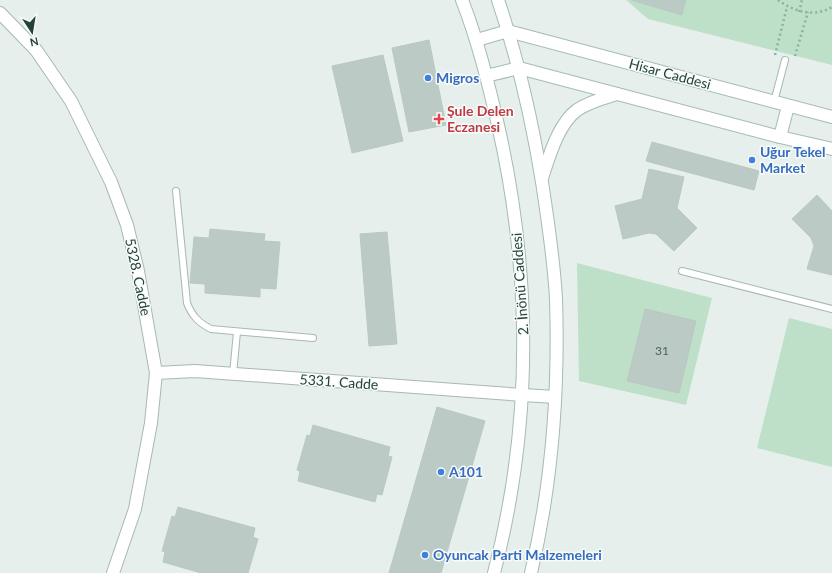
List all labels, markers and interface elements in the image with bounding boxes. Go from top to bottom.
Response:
north arrow [12,12,52,52]
text: N [29,35,40,50]
street label: Hisar Caddesi [627,54,713,93]
place label: Migros [436,69,479,86]
marker: Migros [423,73,433,83]
place label: Şule Delen Eczanesi [447,102,514,135]
marker: Şule Delen Eczanesi [434,114,444,124]
place label: Uğur Tekel Market [760,143,826,176]
marker: Uğur Tekel Market [747,155,757,165]
street label: 2. İnönü Caddesi [507,232,532,336]
street label: 5328. Cadde [122,237,155,317]
house number: 31 [655,343,669,358]
street label: 5331. Cadde [299,370,379,393]
place label: A101 [448,463,483,480]
marker: A101 [436,467,446,477]
place label: Oyuncak Parti Malzemeleri [433,546,602,563]
marker: Oyuncak Parti Malzemeleri [420,550,430,560]

